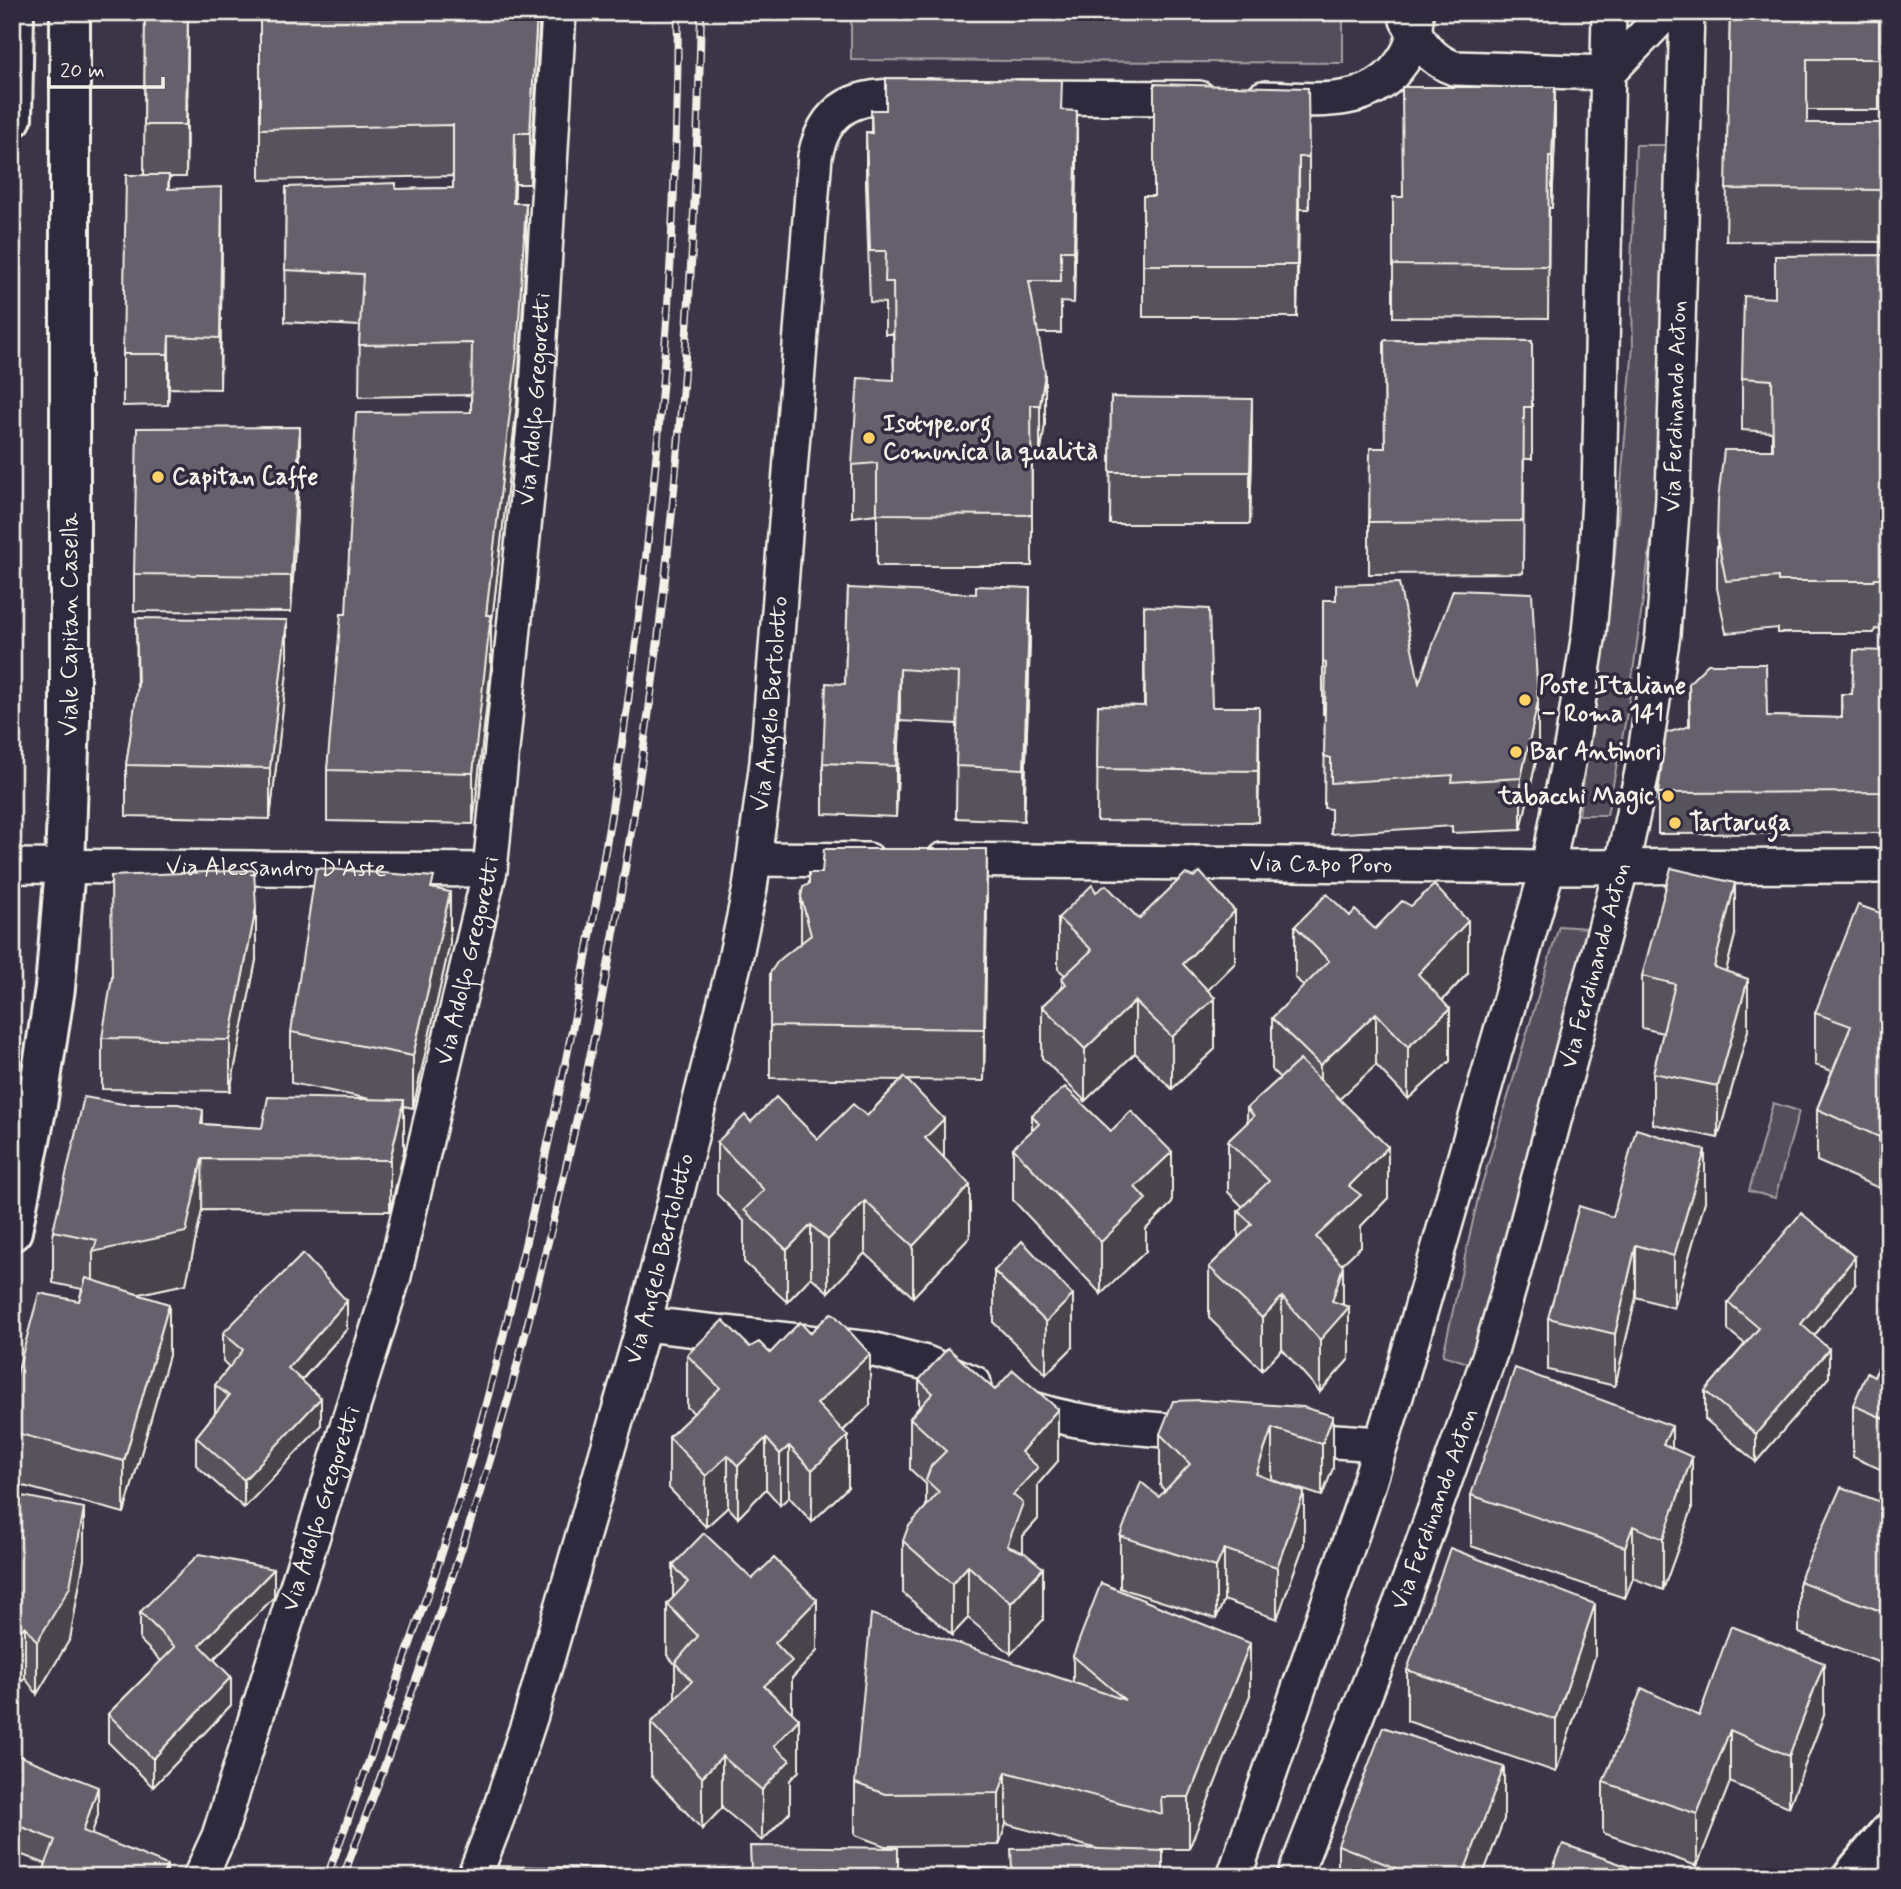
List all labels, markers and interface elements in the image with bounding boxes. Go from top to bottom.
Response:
scale bar [49,46,163,90]
text: 20 m [60,57,105,85]
street label: Via Adolfo Gregoretti [511,292,558,507]
street label: Via Ferdinando Acton [1656,300,1694,513]
place label: Isotype.org Comunica la qualità [883,409,1098,468]
marker: Isotype.org Comunica la qualità [861,430,877,446]
place label: Capitan Caffe [172,462,319,493]
marker: Capitan Caffe [150,469,166,485]
street label: Viale Capitan Casella [54,512,86,737]
street label: Via Angelo Bertolotto [745,595,796,814]
place label: Poste Italiane – Roma 141 [1539,671,1686,730]
marker: Poste Italiane – Roma 141 [1517,692,1533,708]
place label: Bar Antinori [1530,737,1661,768]
marker: Bar Antinori [1508,744,1524,760]
place label: tabacchi Magic [1497,781,1654,815]
marker: tabacchi Magic [1660,788,1676,804]
place label: Tartaruga [1689,808,1791,842]
marker: Tartaruga [1667,815,1683,831]
street label: Via Capo Poro [1249,848,1392,881]
street label: Via Alessandro D'Aste [166,852,386,885]
street label: Via Adolfo Gregoretti [429,855,507,1068]
street label: Via Ferdinando Acton [1553,859,1637,1072]
street label: Via Angelo Bertolotto [618,1150,702,1368]
street label: Via Adolfo Gregoretti [275,1402,368,1615]
street label: Via Ferdinando Acton [1384,1404,1485,1614]

